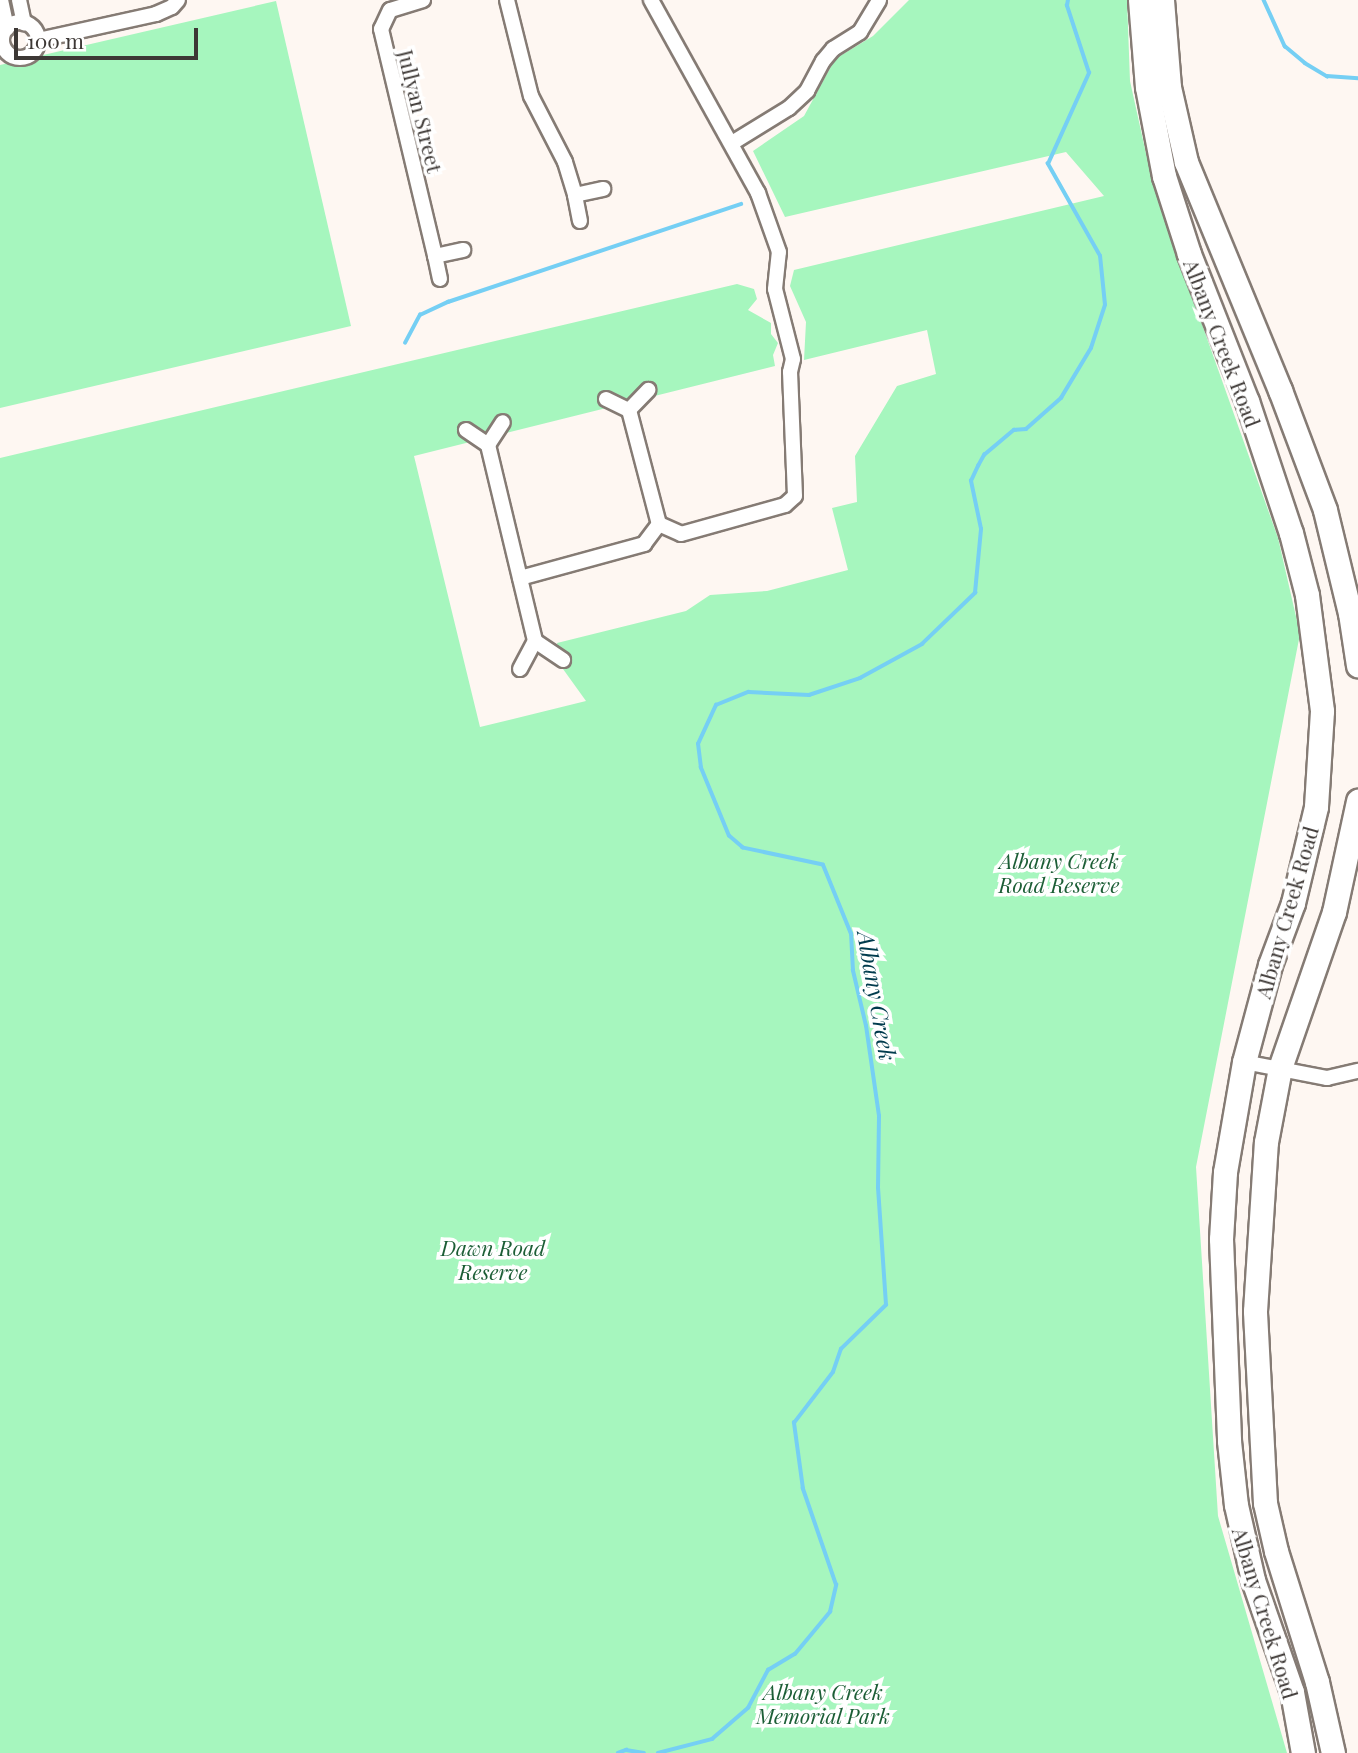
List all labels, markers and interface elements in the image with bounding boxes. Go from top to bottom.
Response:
scale bar [18,14,201,58]
text: 100 m [27,26,84,54]
street label: Jullyan Street [394,47,448,175]
street label: Albany Creek Road [1179,255,1267,431]
street label: Albany Creek Road [1249,823,1323,1001]
park label: Albany Creek Road Reserve [999,847,1119,897]
water label: Albany Creek [852,929,902,1063]
park label: Dawn Road Reserve [441,1234,545,1284]
street label: Albany Creek Road [1228,1524,1304,1702]
park label: Albany Creek Memorial Park [756,1678,890,1728]

